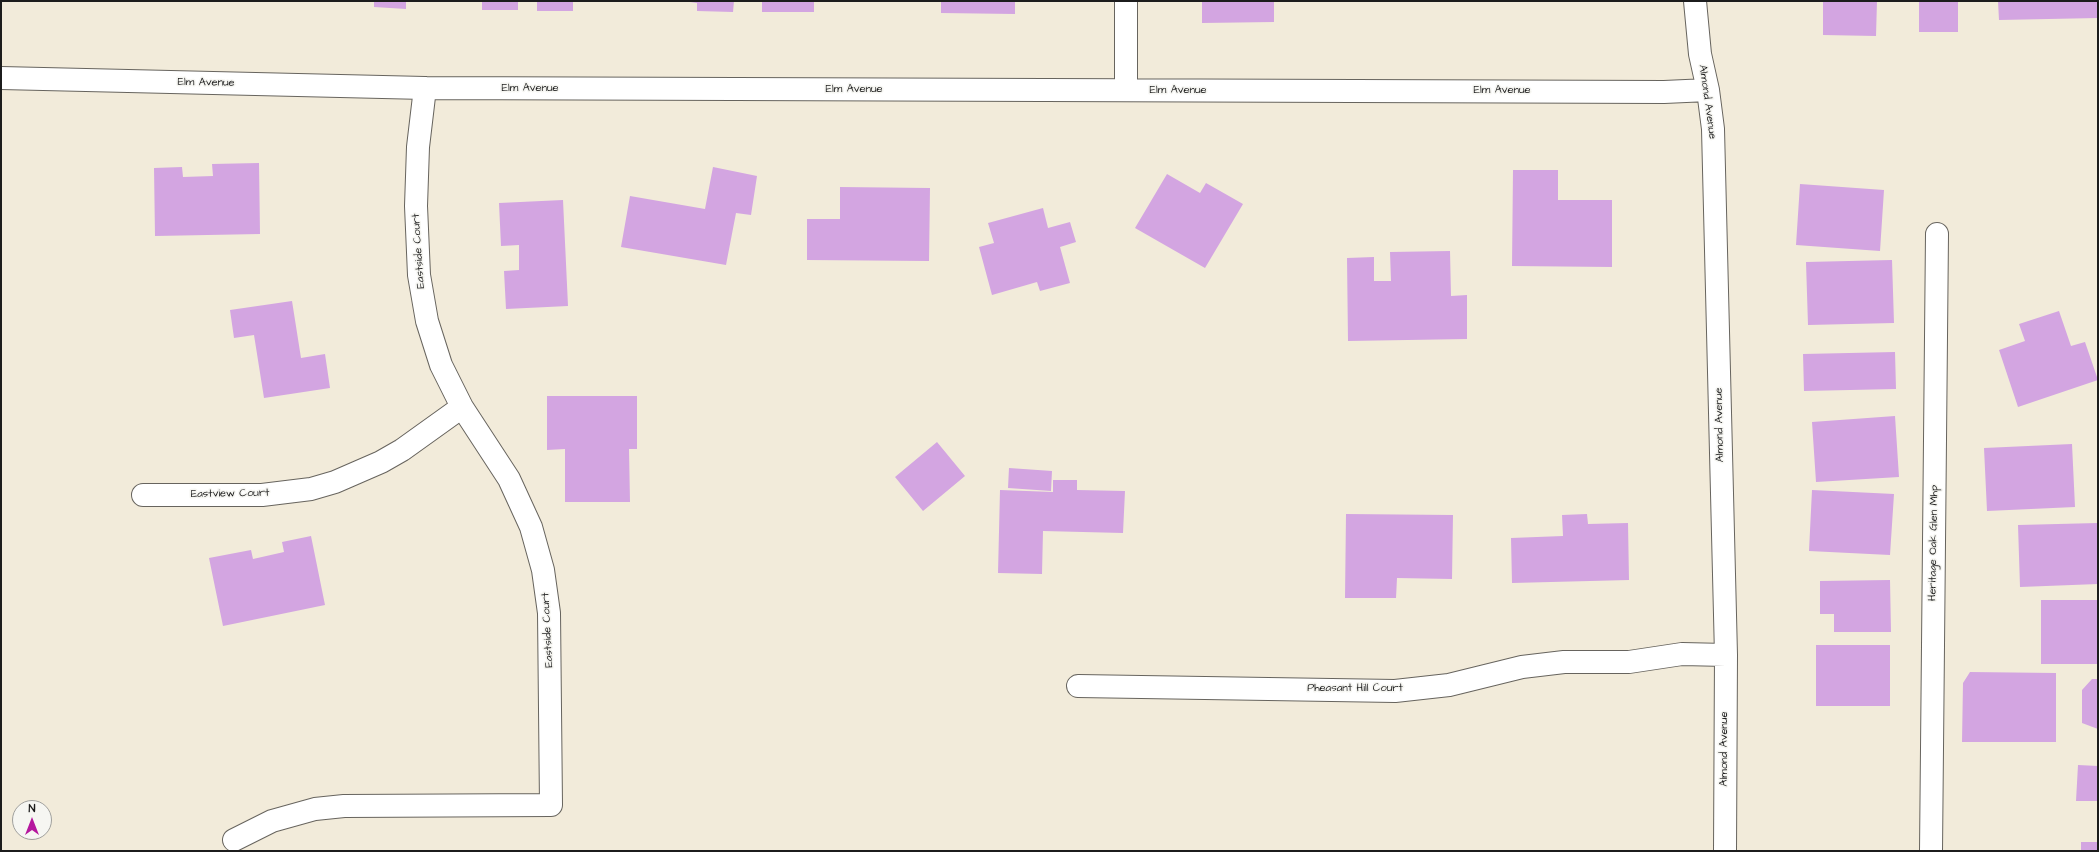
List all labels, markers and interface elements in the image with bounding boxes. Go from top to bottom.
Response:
street label: Almond Avenue [1695,64,1719,140]
street label: Elm Avenue [177,76,235,90]
street label: Elm Avenue [502,82,558,96]
street label: Elm Avenue [826,83,882,97]
street label: Elm Avenue [1150,84,1206,98]
street label: Elm Avenue [1474,84,1530,98]
street label: Eastside Court [410,213,428,289]
street label: Almond Avenue [1713,387,1727,463]
street label: Heritage Oak Glen Mhp [1926,485,1942,601]
street label: Eastview Court [191,487,269,501]
street label: Eastside Court [539,592,557,668]
street label: Pheasant Hill Court [1307,682,1403,696]
street label: Almond Avenue [1718,712,1732,786]
north arrow [12,800,52,840]
text: N [29,801,35,816]

